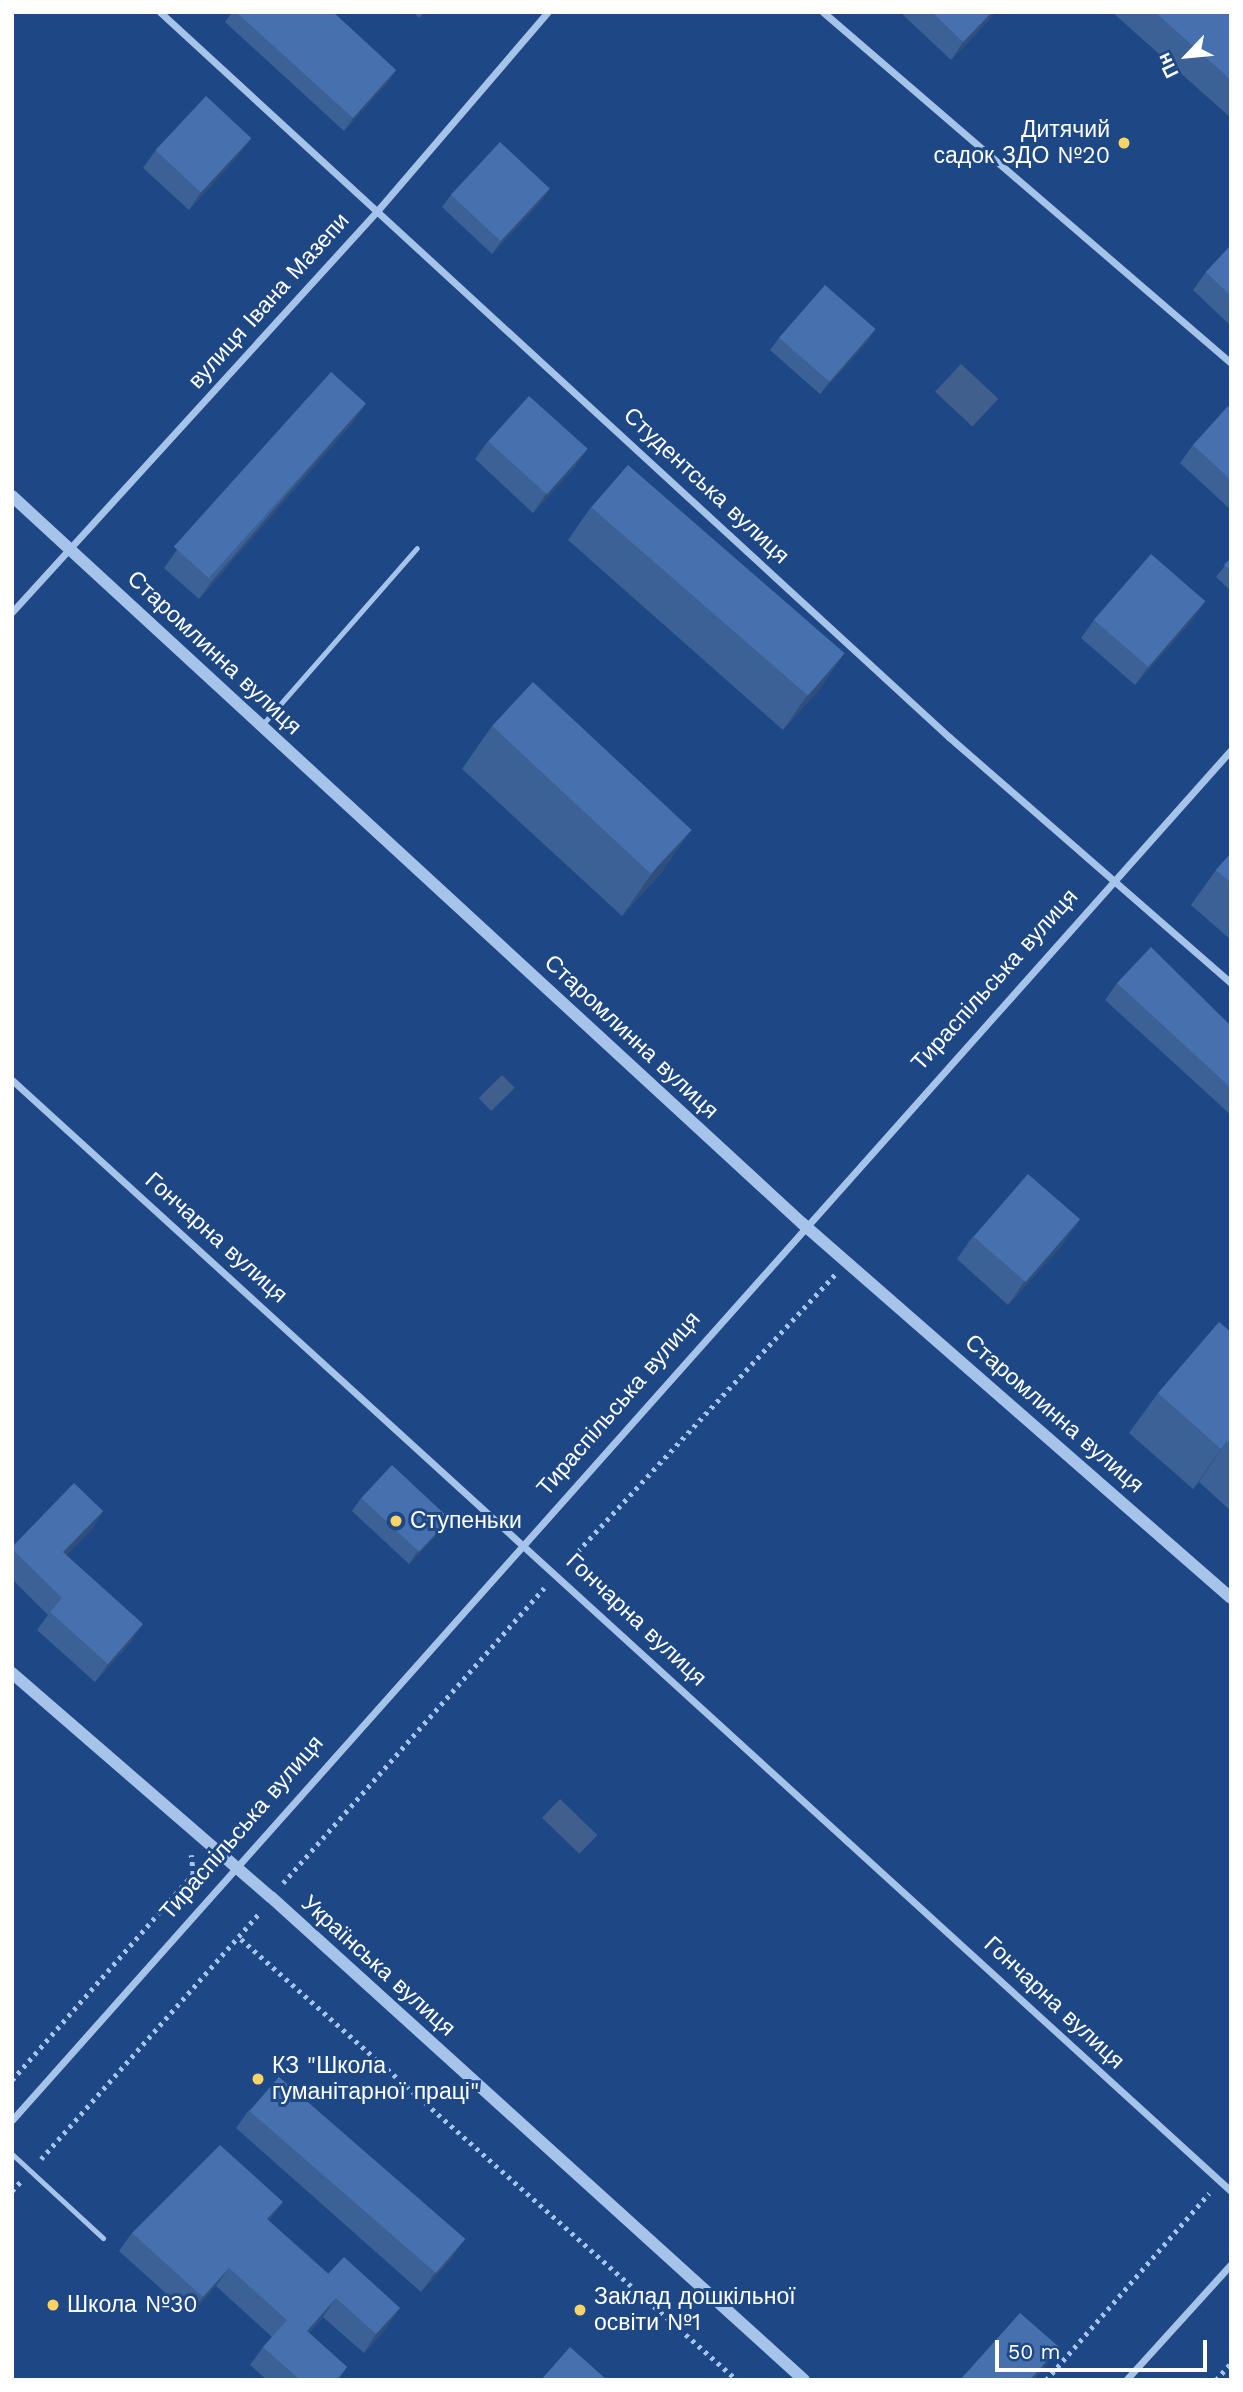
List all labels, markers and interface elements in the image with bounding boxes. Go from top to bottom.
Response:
north arrow [1152,21,1222,91]
text: Пн [1152,49,1184,82]
place label: Дитячий садок ЗДО №20 [934,116,1110,170]
marker: Дитячий садок ЗДО №20 [1116,135,1132,151]
street label: вулиця Івана Мазепи [183,207,355,395]
street label: Студентська вулиця [617,402,795,570]
street label: Старомлинна вулиця [121,565,307,741]
street label: Тираспільська вулиця [906,883,1084,1077]
street label: Старомлинна вулиця [538,949,724,1125]
street label: Гончарна вулиця [139,1167,293,1309]
street label: Тираспільська вулиця [531,1306,707,1502]
street label: Старомлинна вулиця [959,1329,1149,1499]
place label: Ступеньки [410,1507,522,1535]
marker: Ступеньки [388,1513,404,1529]
street label: Гончарна вулиця [560,1548,712,1692]
street label: Тираспільська вулиця [154,1730,330,1926]
street label: Українська вулиця [295,1890,461,2042]
street label: Гончарна вулиця [978,1931,1130,2075]
place label: КЗ "Школа гуманітарної праці" [272,2052,479,2106]
marker: КЗ "Школа гуманітарної праці" [250,2071,266,2087]
place label: Заклад дошкільної освіти №1 [594,2283,796,2337]
place label: Школа №30 [67,2291,198,2319]
marker: Школа №30 [45,2297,61,2313]
marker: Заклад дошкільної освіти №1 [572,2302,588,2318]
scale bar [998,2326,1210,2370]
text: 50 m [1008,2339,1060,2364]

